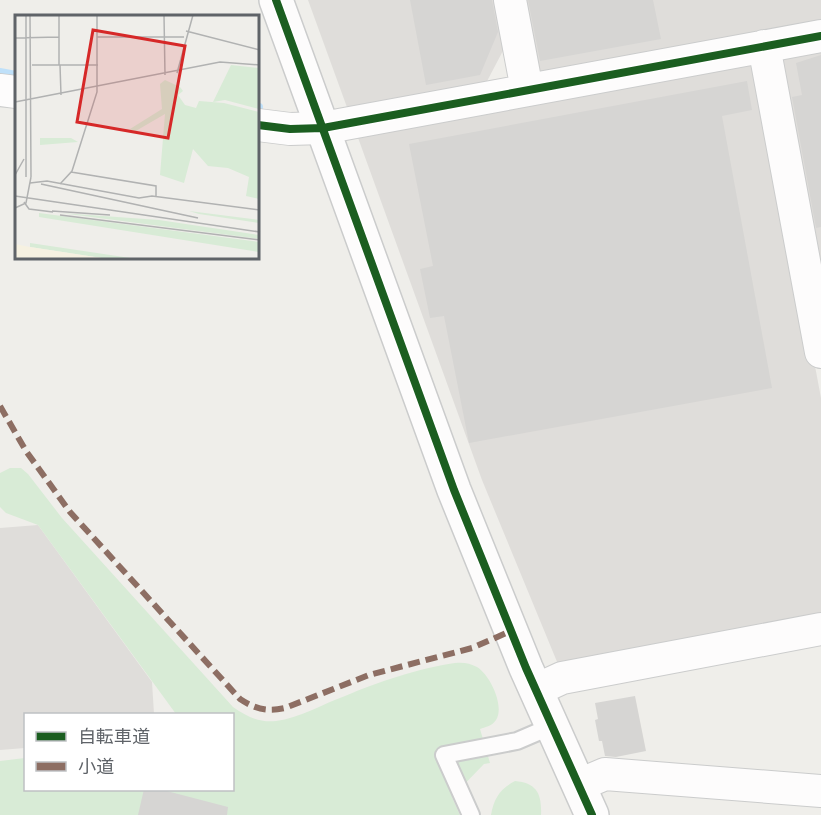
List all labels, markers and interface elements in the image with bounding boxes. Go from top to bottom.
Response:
inset map [15,15,260,260]
legend [24,713,234,791]
text: 自転車道 [78,726,150,748]
text: 小道 [78,756,114,778]

